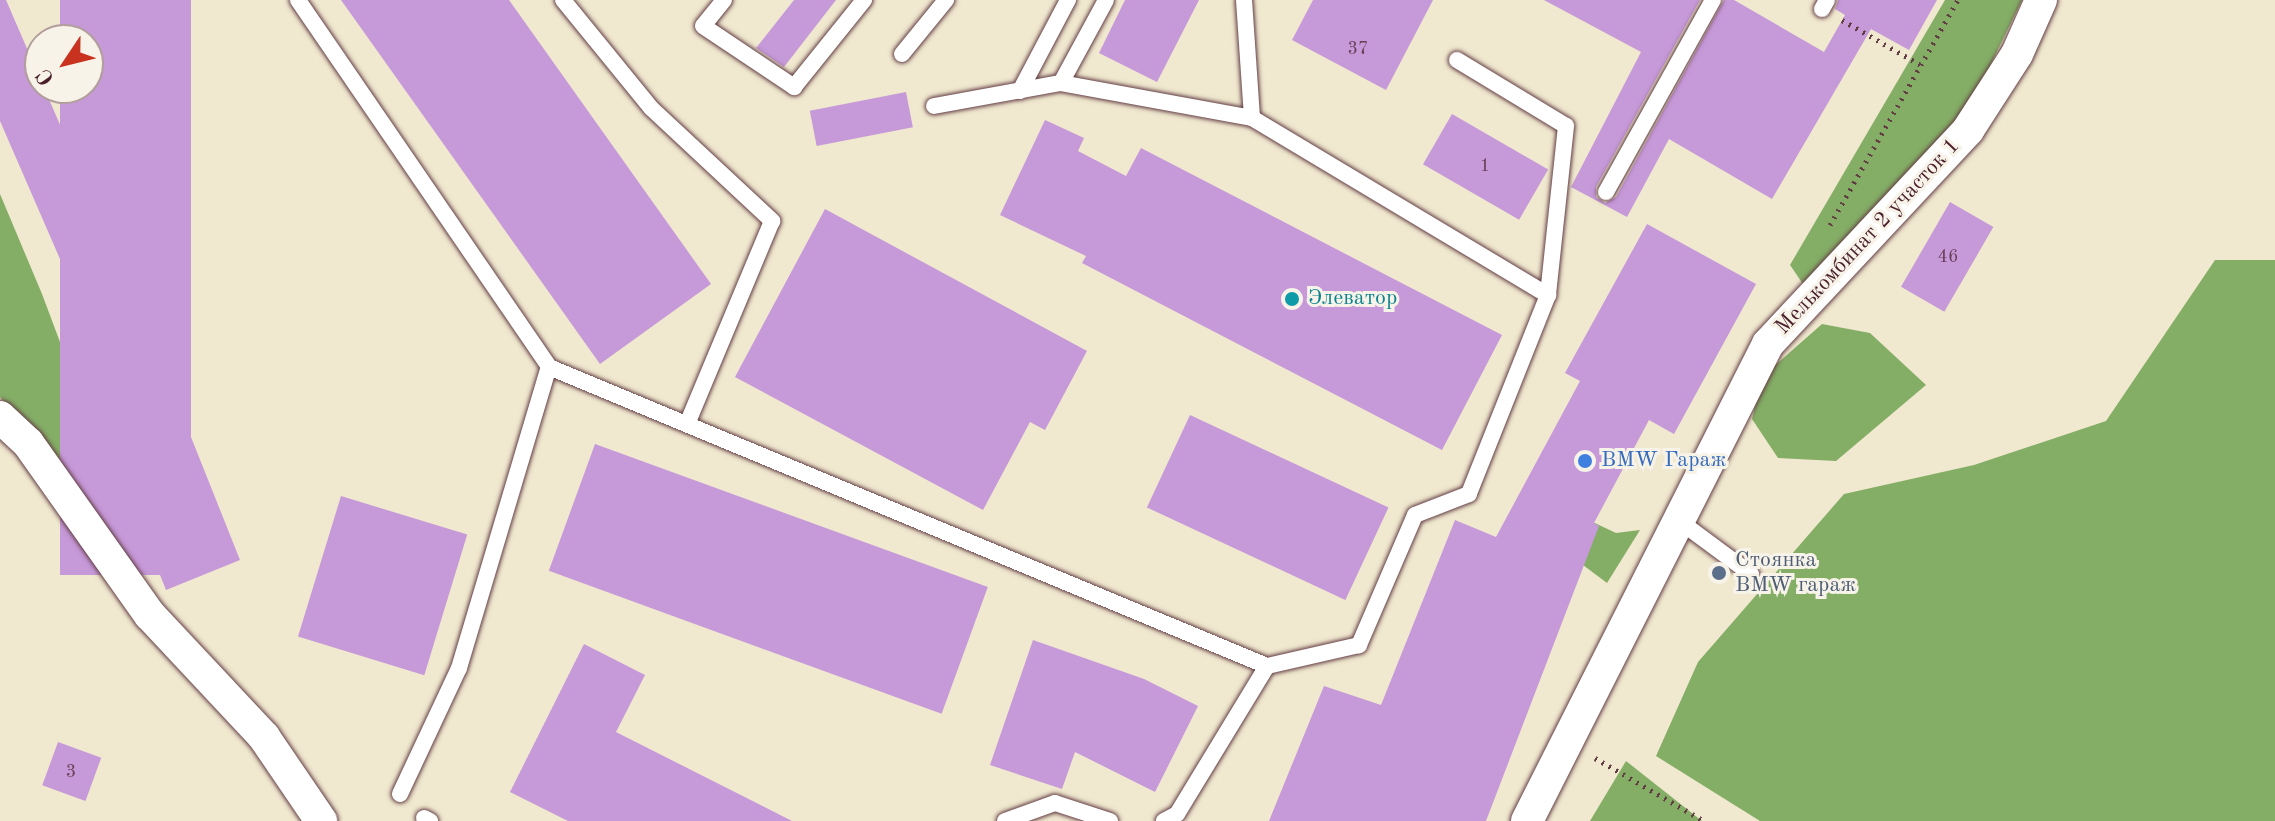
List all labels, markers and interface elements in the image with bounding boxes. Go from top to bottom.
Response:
north arrow [24,24,104,104]
house number: 37 [1348,38,1368,60]
text: С [33,64,59,89]
street label: Мелькомбинат 2 участок 1 [1770,133,1966,341]
house number: 1 [1480,155,1490,177]
house number: 46 [1938,246,1958,268]
place label: Элеватор [1308,286,1397,312]
marker: Элеватор [1283,290,1301,308]
place label: BMW Гараж [1601,448,1726,474]
marker: BMW Гараж [1576,452,1594,470]
place label: Стоянка BMW гараж [1735,547,1856,598]
marker: Стоянка BMW гараж [1710,564,1728,582]
house number: 3 [66,761,76,783]

